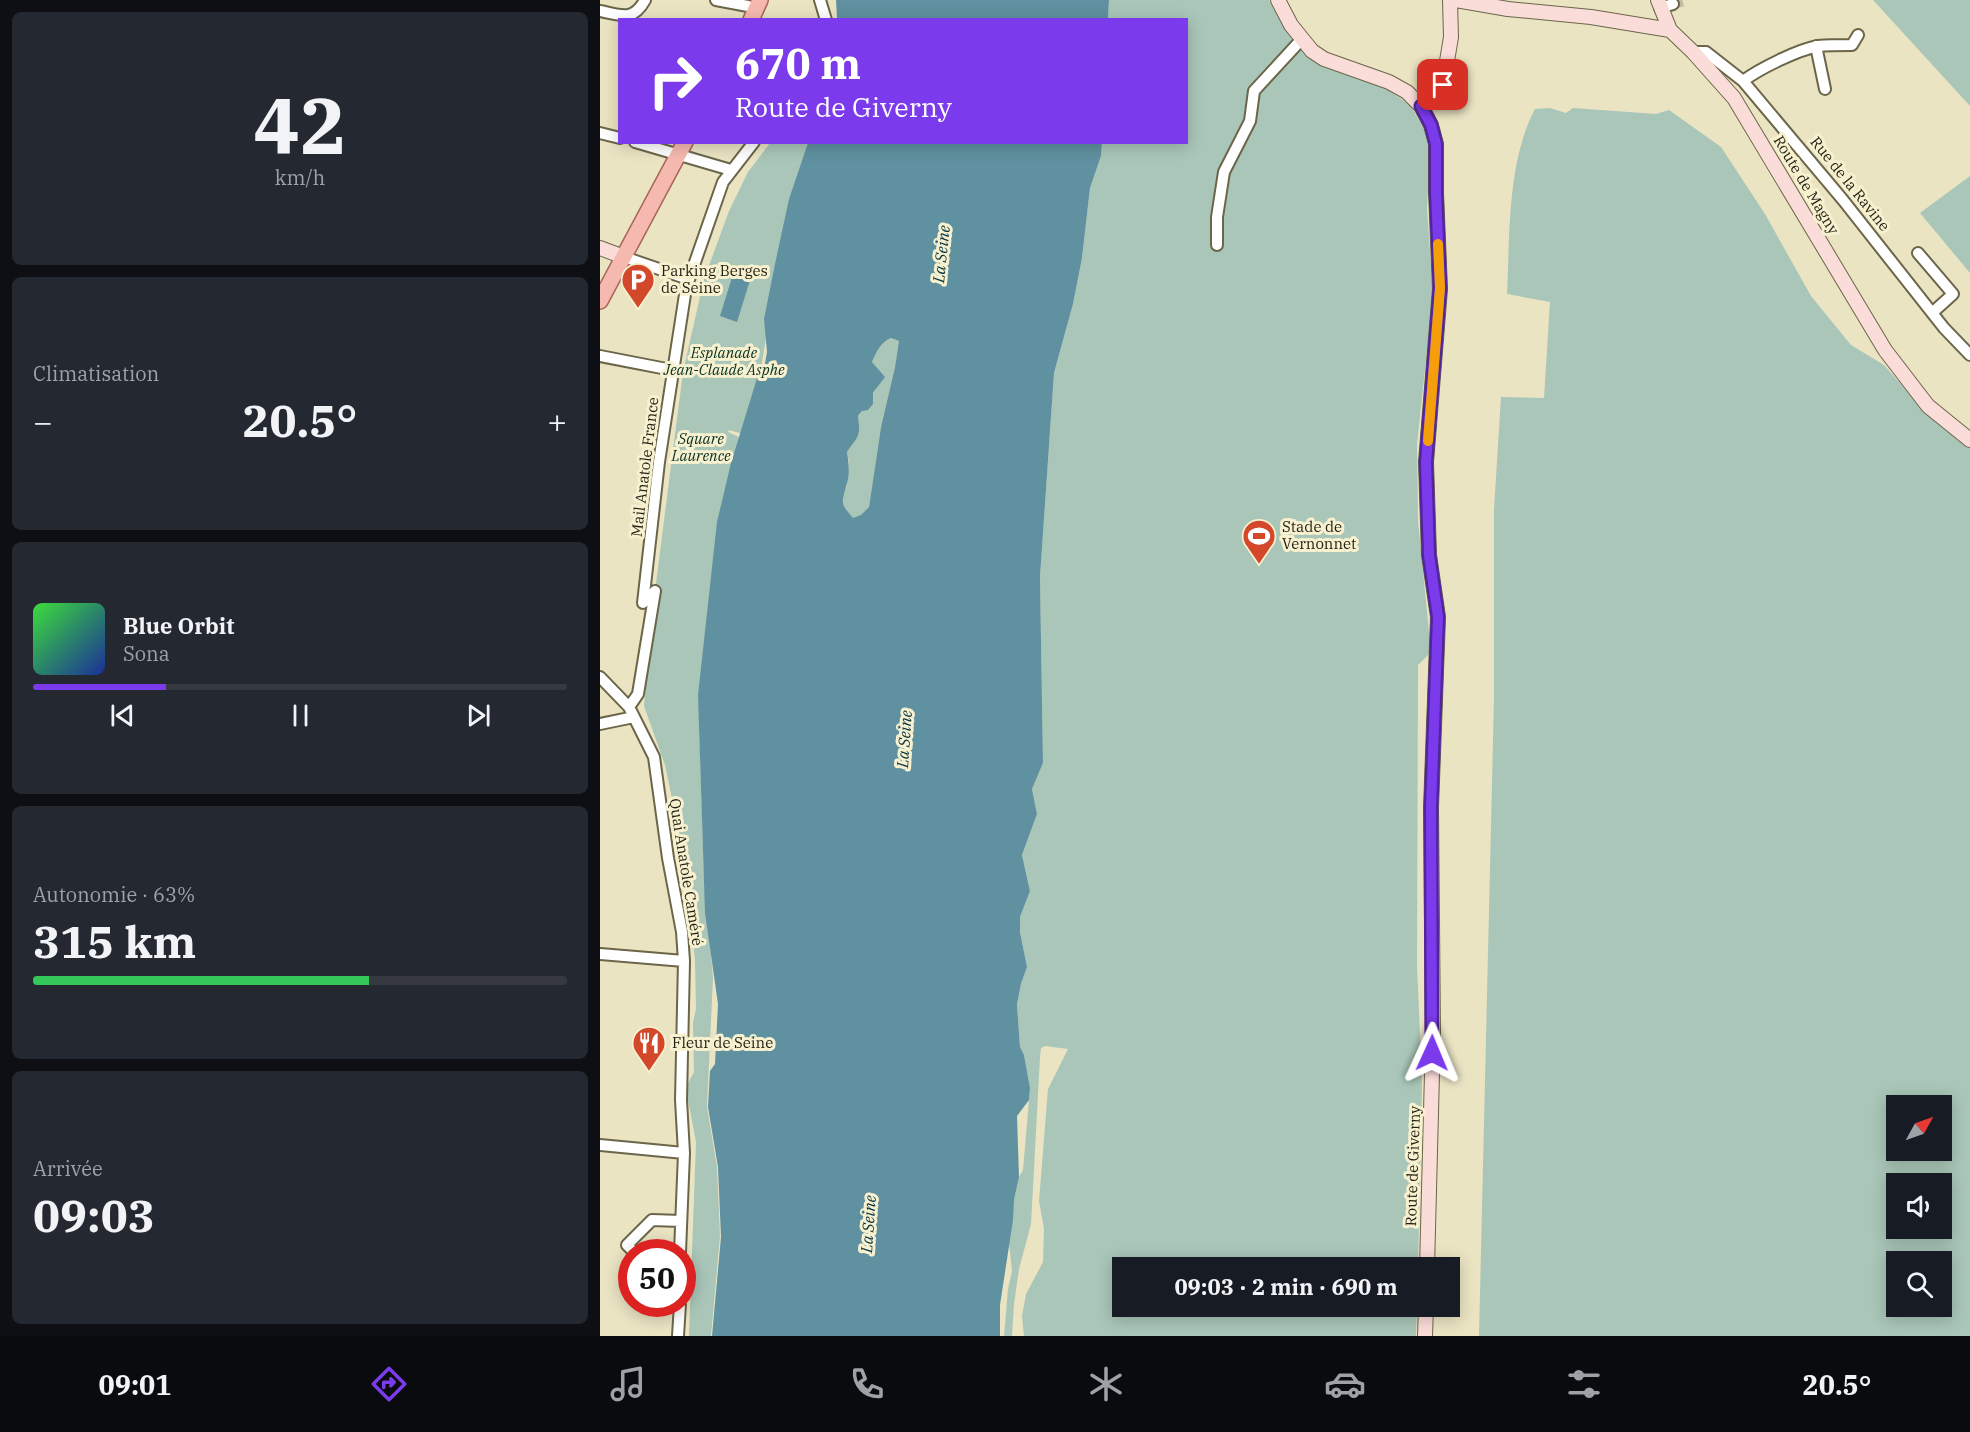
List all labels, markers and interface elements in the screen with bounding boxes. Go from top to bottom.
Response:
text: 670 m [735,36,861,91]
icon: right [636,42,714,120]
pin [1417,59,1468,110]
icon: arrive [1426,68,1459,101]
text: 42 [253,74,347,175]
text: Route de Giverny [735,89,952,124]
street label: Route de Magny [1769,132,1843,238]
street label: Rue de la Ravine [1806,133,1894,235]
text: km/h [275,164,325,191]
water label: La Seine [928,224,954,285]
place label: Parking Berges de Seine [661,261,768,297]
parking icon: Parking Berges de Seine [620,262,656,309]
park label: Esplanade Jean-Claude Asphe [662,343,785,379]
text: Climatisation [33,360,159,387]
text: 20.5° [243,391,357,449]
street label: Mail Anatole France [626,396,663,538]
text: − [33,400,53,443]
text: + [547,400,567,443]
park label: Square Laurence [670,429,731,465]
place label: Stade de Vernonnet [1282,517,1356,553]
sports icon: Stade de Vernonnet [1241,518,1277,565]
text: Blue Orbit [123,611,234,640]
text: Sona [123,640,170,667]
icon: previous [106,699,139,732]
icon: pause [284,699,317,732]
icon: next [462,699,495,732]
water label: La Seine [892,710,916,769]
street label: Quai Anatole Caméré [665,797,708,947]
text: Autonomie · 63% [33,881,195,908]
text: 315 km [33,912,196,970]
position arrow [1400,1021,1464,1085]
restaurant icon: Fleur de Seine [631,1025,667,1072]
place label: Fleur de Seine [672,1033,773,1052]
north arrow [1886,1095,1952,1161]
map controls [1886,1095,1952,1317]
street label: Route de Giverny [1401,1105,1424,1227]
text: Arrivée [33,1155,103,1182]
button: sound [1886,1173,1952,1239]
text: 09:03 [33,1186,155,1244]
water label: La Seine [856,1195,880,1254]
speed limit sign: 50 [618,1239,696,1317]
button: search [1886,1251,1952,1317]
text: 09:03 · 2 min · 690 m [1174,1272,1398,1301]
icon: directions [368,1363,410,1405]
icon: music [607,1363,649,1405]
icon: phone [846,1363,888,1405]
icon: climate [1085,1363,1127,1405]
icon: car [1324,1363,1366,1405]
icon: filters [1563,1363,1605,1405]
text: 09:01 [99,1367,171,1402]
text: 20.5° [1802,1367,1871,1402]

